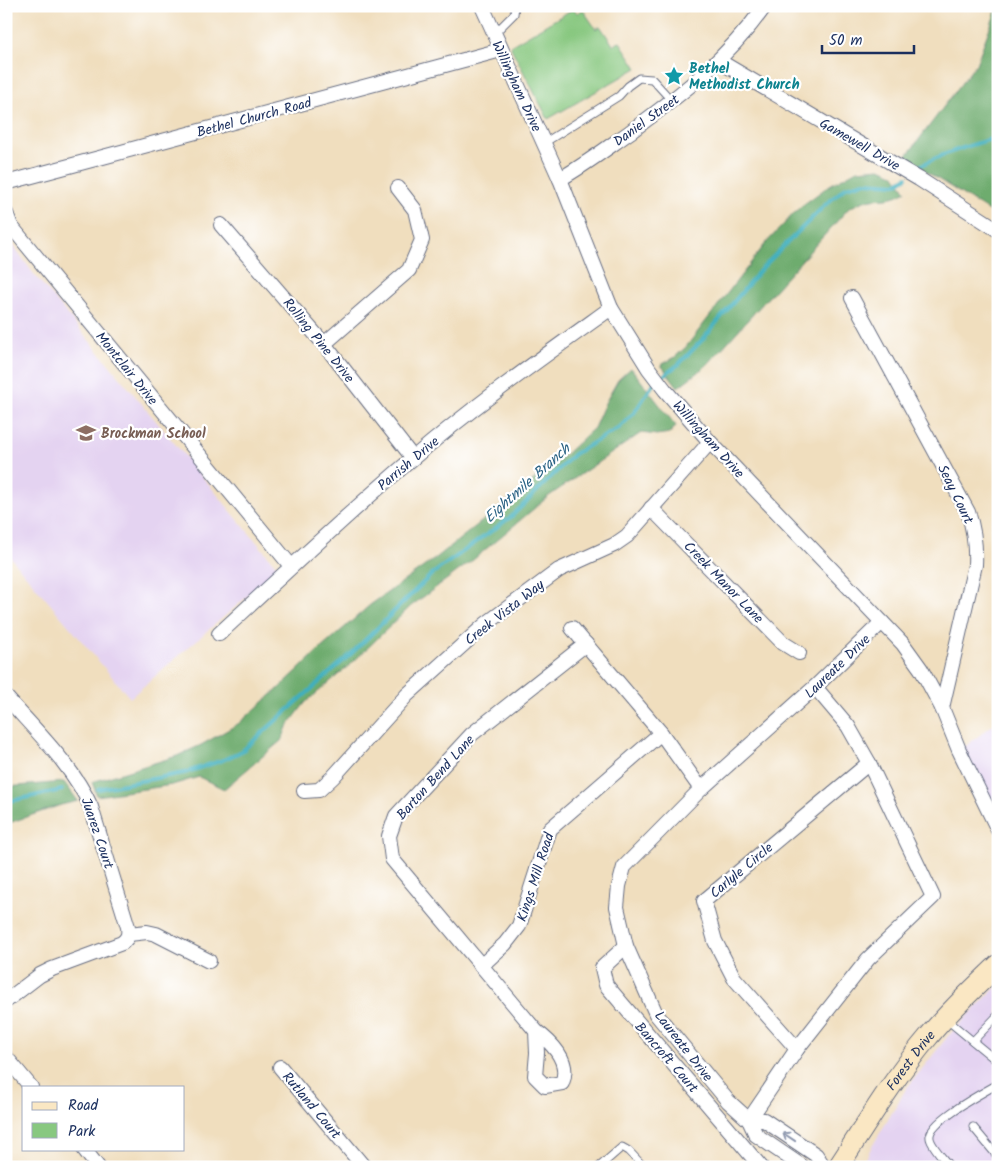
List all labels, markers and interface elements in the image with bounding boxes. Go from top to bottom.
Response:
scale bar [822,22,914,54]
text: 50 m [829,29,863,53]
street label: Willingham Drive [485,37,547,136]
place label: Bethel Methodist Church [689,58,800,96]
place icon: Bethel Methodist Church [663,65,685,87]
street label: Daniel Street [609,89,685,152]
street label: Bethel Church Road [194,92,315,144]
street label: Gamewell Drive [815,113,905,177]
street label: Rolling Pine Drive [277,293,360,388]
street label: Montclair Drive [90,327,163,411]
street label: Willingham Drive [667,396,750,484]
school or university icon: Brockman School [75,422,97,444]
place label: Brockman School [101,423,206,445]
street label: Parrish Drive [373,431,445,496]
water label: Eightmile Branch [479,437,578,529]
street label: Seay Court [931,461,979,529]
street label: Creek Manor Lane [678,536,769,629]
street label: Creek Vista Way [460,574,550,651]
street label: Laureate Drive [799,629,876,704]
street label: Barton Bend Lane [391,730,481,825]
street label: Juarez Court [75,795,120,872]
street label: Kings Mill Road [511,829,561,925]
street label: Carlyle Circle [705,837,779,904]
street label: Laureate Drive [648,1006,718,1087]
street label: Bancroft Court [629,1017,704,1099]
street label: Forest Drive [881,1025,942,1096]
street label: Rutland Court [276,1067,346,1145]
legend [22,1086,185,1150]
text: Road [68,1094,99,1118]
text: Park [68,1120,96,1144]
one-way arrow [783,1132,797,1142]

